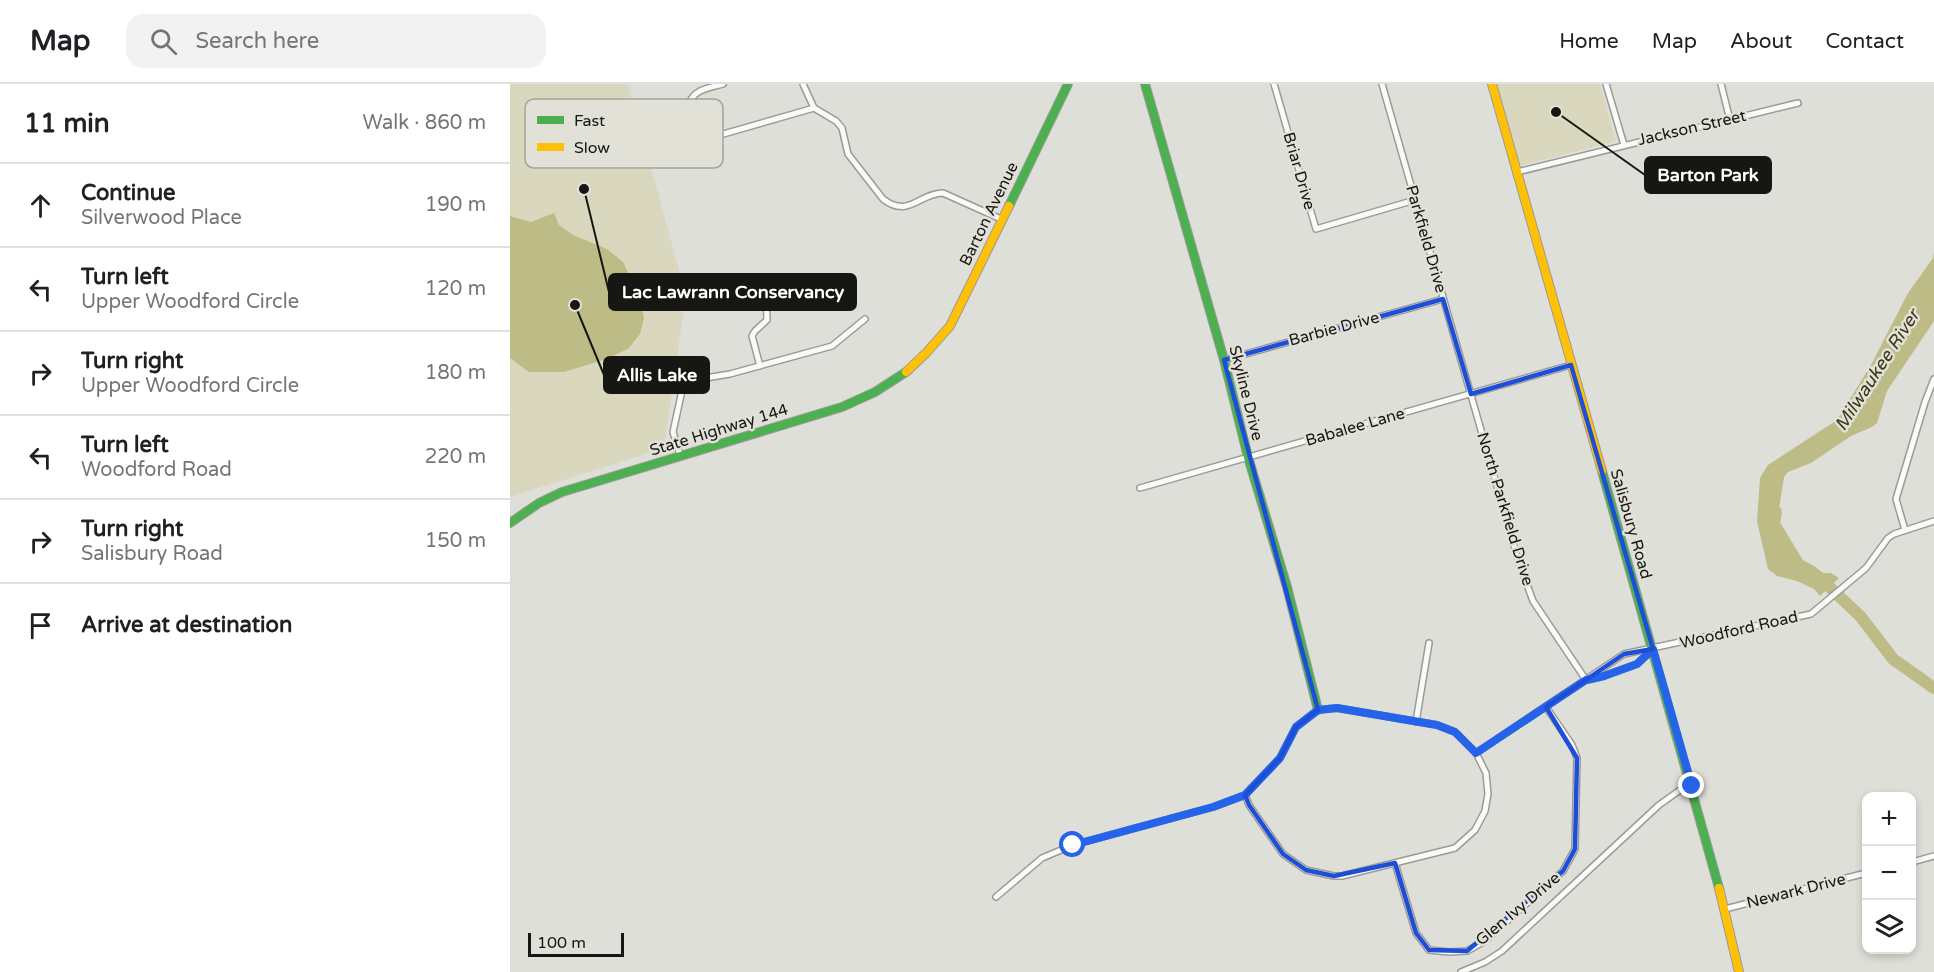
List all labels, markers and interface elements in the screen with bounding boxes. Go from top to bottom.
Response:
search box [126,14,546,68]
text: Map [30,24,90,58]
icon: search [147,25,180,58]
text: Search here [195,28,319,54]
text: Home [1559,29,1619,54]
text: Map [1652,29,1697,54]
text: About [1730,29,1792,54]
text: Contact [1825,29,1904,54]
legend [525,99,723,168]
street label: Jackson Street [1636,106,1748,150]
text: 11 min [24,108,110,139]
text: Walk · 860 m [363,111,486,135]
text: Fast [574,111,605,131]
street label: Briar Drive [1278,130,1320,212]
text: Slow [574,138,610,158]
callout: Barton Park [1645,157,1771,193]
street label: Barton Avenue [955,159,1023,269]
text: Barton Park [1657,164,1759,186]
text: Continue [81,180,176,206]
street label: Parkfield Drive [1401,183,1451,295]
icon: ahead [24,189,57,222]
text: 190 m [425,193,486,217]
text: Silverwood Place [81,206,242,230]
text: Turn left [81,264,169,290]
icon: left [24,273,57,306]
callout: Lac Lawrann Conservancy [609,274,856,310]
text: 120 m [425,277,486,301]
text: Lac Lawrann Conservancy [622,281,845,303]
text: Upper Woodford Circle [81,290,299,314]
water label: Milwaukee River [1830,304,1925,435]
street label: Barbie Drive [1287,307,1381,351]
street label: Skyline Drive [1225,343,1267,443]
text: Turn right [81,348,183,374]
icon: right [24,357,57,390]
callout: Allis Lake [604,357,709,393]
text: 180 m [425,361,486,385]
text: Allis Lake [617,364,697,386]
text: Upper Woodford Circle [81,374,299,398]
street label: State Highway 144 [647,399,791,461]
street label: Babalee Lane [1303,403,1407,451]
street label: North Parkfield Drive [1472,430,1538,588]
text: Turn left [81,432,169,458]
icon: left [24,441,57,474]
text: 220 m [425,445,486,469]
text: Woodford Road [81,458,232,482]
street label: Salisbury Road [1606,467,1656,581]
text: Turn right [81,516,183,542]
icon: right [24,525,57,558]
text: 150 m [425,529,486,553]
text: Salisbury Road [81,542,223,566]
street label: Woodford Road [1678,607,1800,653]
icon: arrive [24,609,57,642]
text: Arrive at destination [81,612,292,638]
route end [1678,772,1704,798]
map controls [1862,792,1916,954]
button: + [1862,792,1916,846]
route start [1059,831,1085,857]
button: − [1862,846,1916,900]
street label: Glen Ivy Drive [1472,868,1564,950]
street label: Newark Drive [1744,869,1848,913]
button: layers [1862,900,1916,954]
scale bar [528,930,624,958]
text: 100 m [537,933,586,953]

